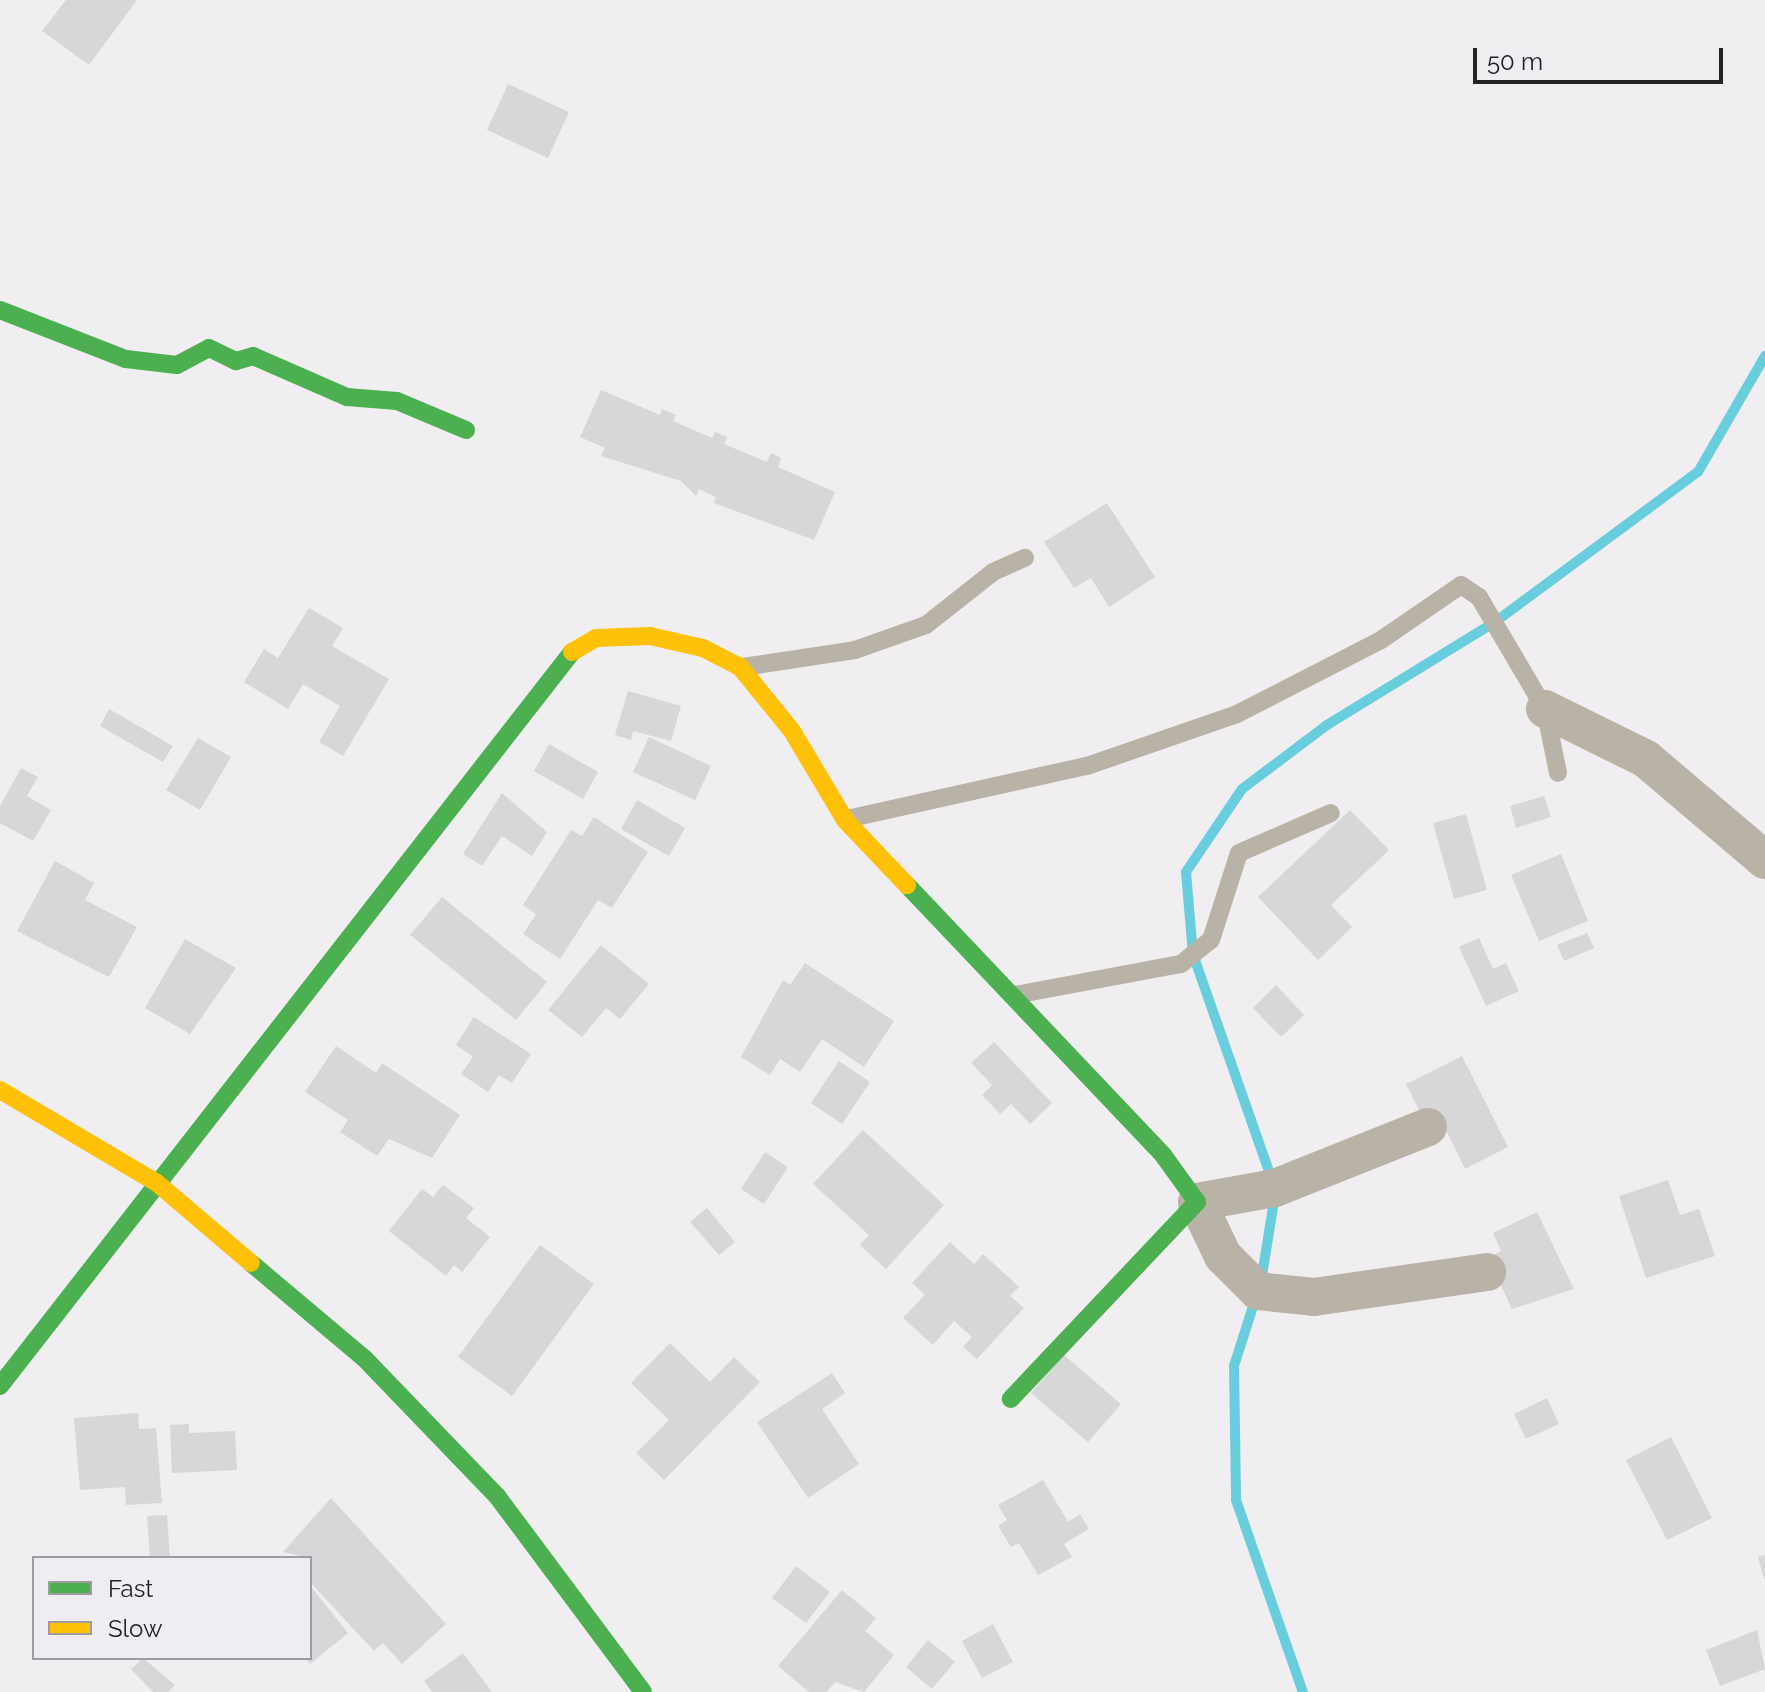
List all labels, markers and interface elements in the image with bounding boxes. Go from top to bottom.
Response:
scale bar [1477,32,1727,82]
text: 50 m [1487,47,1543,76]
legend [32,1556,312,1660]
text: Fast [108,1574,153,1603]
text: Slow [108,1614,162,1643]

